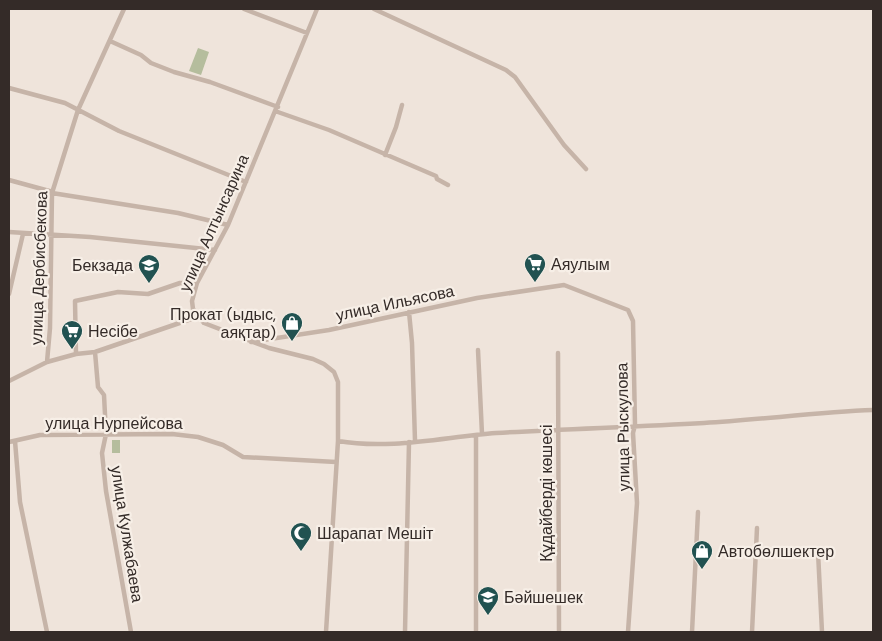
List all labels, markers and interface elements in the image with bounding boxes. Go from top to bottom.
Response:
street label: улица Алтынсарина [174,151,254,295]
street label: улица Дербисбекова [26,191,52,345]
supermarket icon: Аяулым [523,252,547,283]
school or university icon: Бекзада [137,253,161,284]
place label: Аяулым [551,254,610,275]
place label: Бекзада [72,255,133,276]
street label: улица Ильясова [334,280,456,326]
place label: Прокат (ыдыс, аяқтар) [170,304,276,343]
shop icon: Прокат (ыдыс, аяқтар) [280,311,304,342]
supermarket icon: Несібе [60,319,84,350]
place label: Несібе [88,321,138,342]
street label: улица Рыскулова [611,362,635,492]
street label: улица Нурпейсова [45,413,183,434]
street label: Құдайберді көшесі [536,424,557,562]
street label: улица Кулжабаева [106,464,148,604]
mosque icon: Шарапат Мешіт [289,521,313,552]
place label: Шарапат Мешіт [317,523,434,544]
shop icon: Автобөлшектер [690,539,714,570]
place label: Автобөлшектер [718,541,834,562]
school or university icon: Бәйшешек [476,585,500,616]
place label: Бәйшешек [504,587,584,608]

